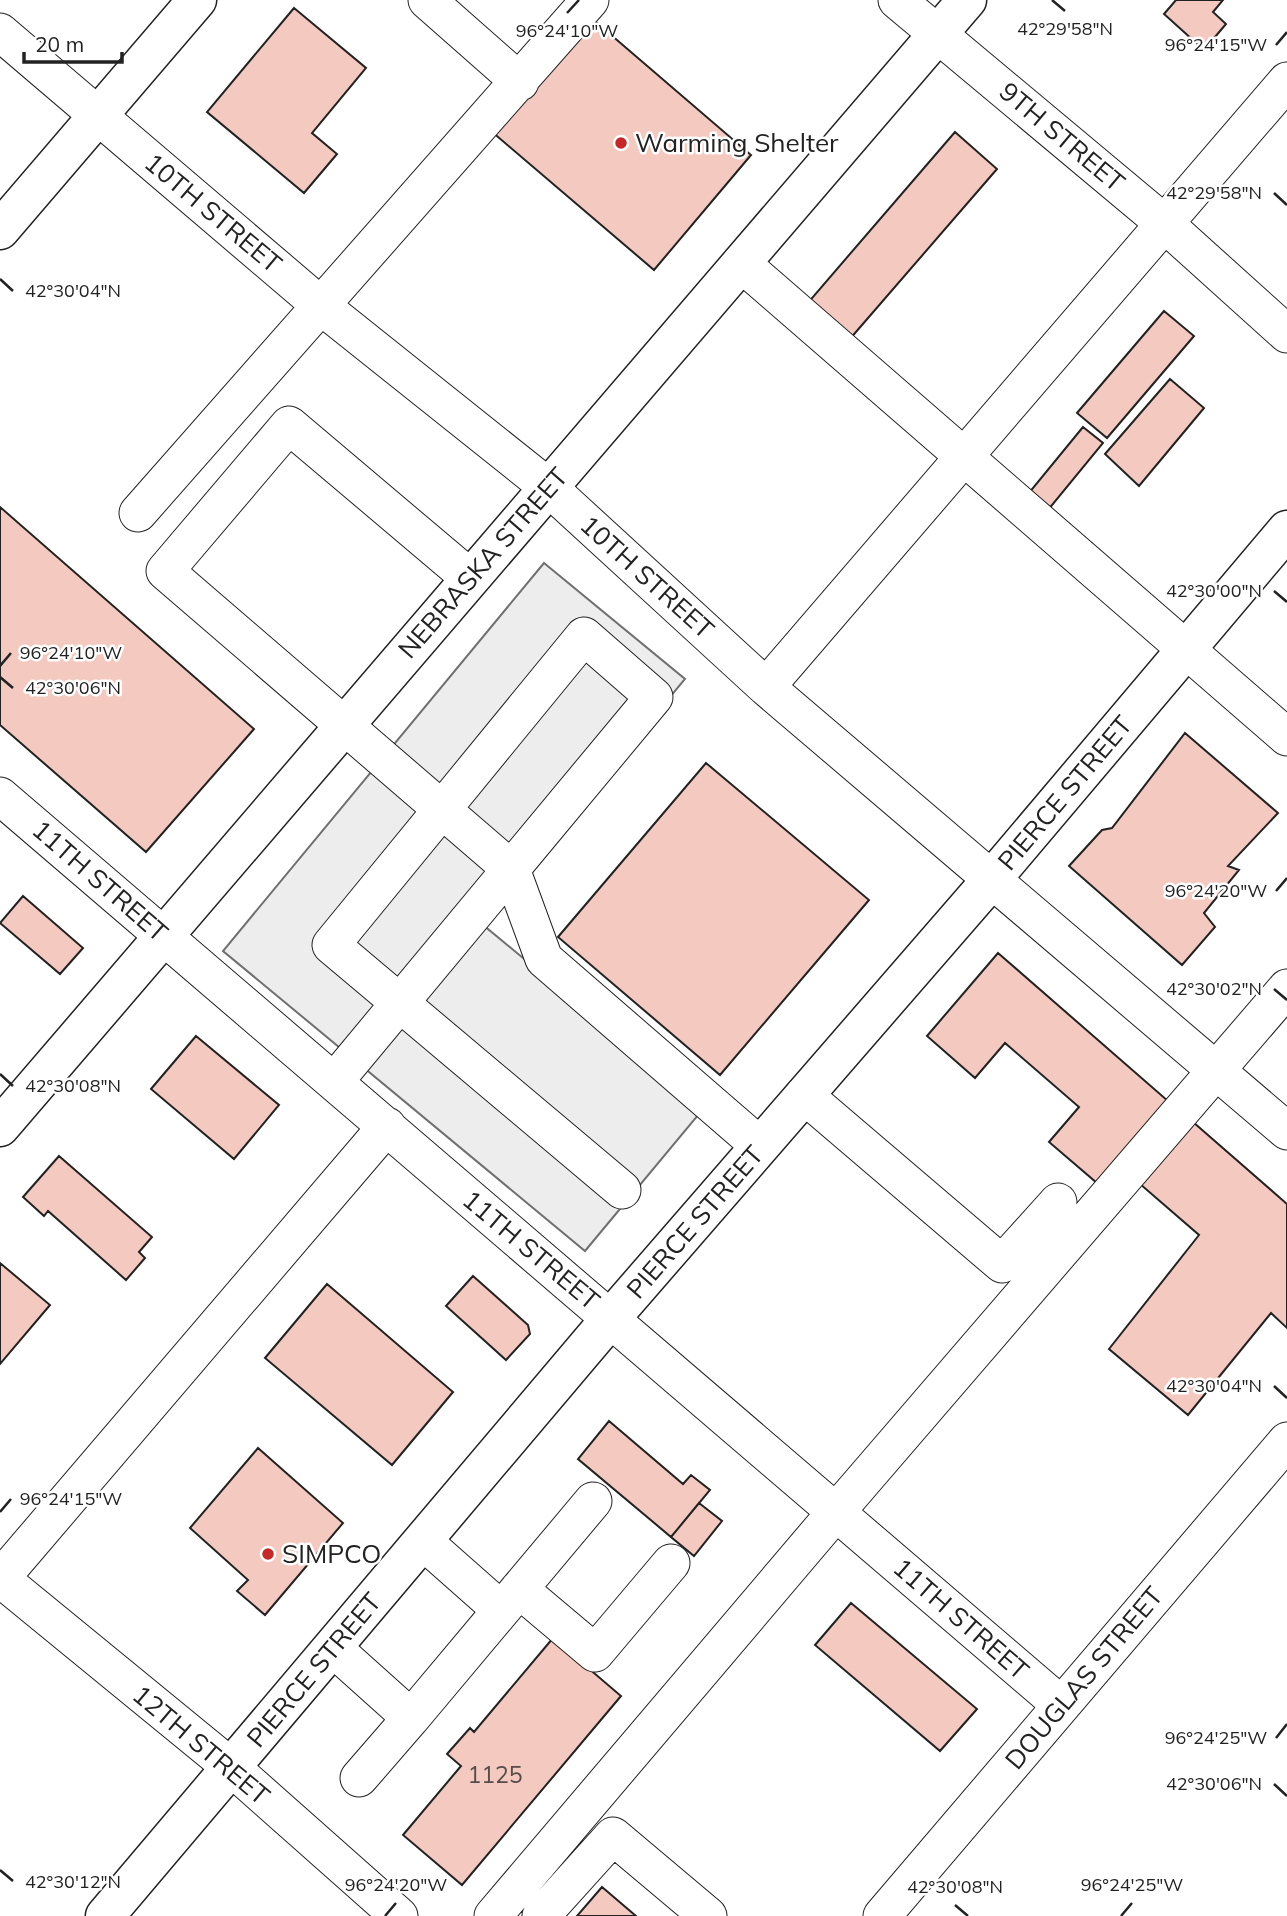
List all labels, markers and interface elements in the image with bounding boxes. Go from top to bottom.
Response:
text: 42°29'58"N [1017,17,1113,40]
text: 96°24'10"W [516,19,618,42]
scale bar [24,21,122,65]
text: 20 m [35,31,84,57]
text: 96°24'15"W [1165,33,1267,56]
street label: 9TH STREET [993,75,1132,199]
place label: Warming Shelter [635,126,839,159]
marker: Warming Shelter [613,135,629,151]
street label: 10TH STREET [138,146,289,280]
text: 42°29'58"N [1166,181,1262,204]
text: 42°30'04"N [25,279,121,302]
street label: NEBRASKA STREET [391,460,575,665]
street label: 10TH STREET [573,508,721,646]
text: 42°30'00"N [1166,579,1262,602]
text: 96°24'10"W [20,641,122,664]
text: 42°30'06"N [25,676,121,699]
street label: PIERCE STREET [990,708,1139,877]
street label: 11TH STREET [26,813,175,949]
text: 96°24'20"W [1165,879,1267,902]
text: 42°30'02"N [1166,977,1262,1000]
text: 42°30'08"N [25,1074,121,1097]
street label: PIERCE STREET [619,1138,770,1305]
street label: 11TH STREET [456,1183,607,1317]
text: 42°30'04"N [1166,1374,1262,1397]
text: 96°24'15"W [20,1487,122,1510]
place label: SIMPCO [282,1537,381,1570]
marker: SIMPCO [260,1546,276,1562]
street label: 11TH STREET [887,1551,1036,1687]
street label: DOUGLAS STREET [998,1579,1170,1776]
street label: PIERCE STREET [239,1585,388,1754]
street label: 12TH STREET [126,1678,277,1812]
text: 96°24'25"W [1165,1726,1267,1749]
house number: 1125 [467,1760,523,1789]
text: 42°30'06"N [1166,1772,1262,1795]
text: 42°30'12"N [25,1870,121,1893]
text: 96°24'20"W [345,1873,447,1896]
text: 96°24'25"W [1081,1873,1183,1896]
text: 42°30'08"N [907,1875,1003,1898]

